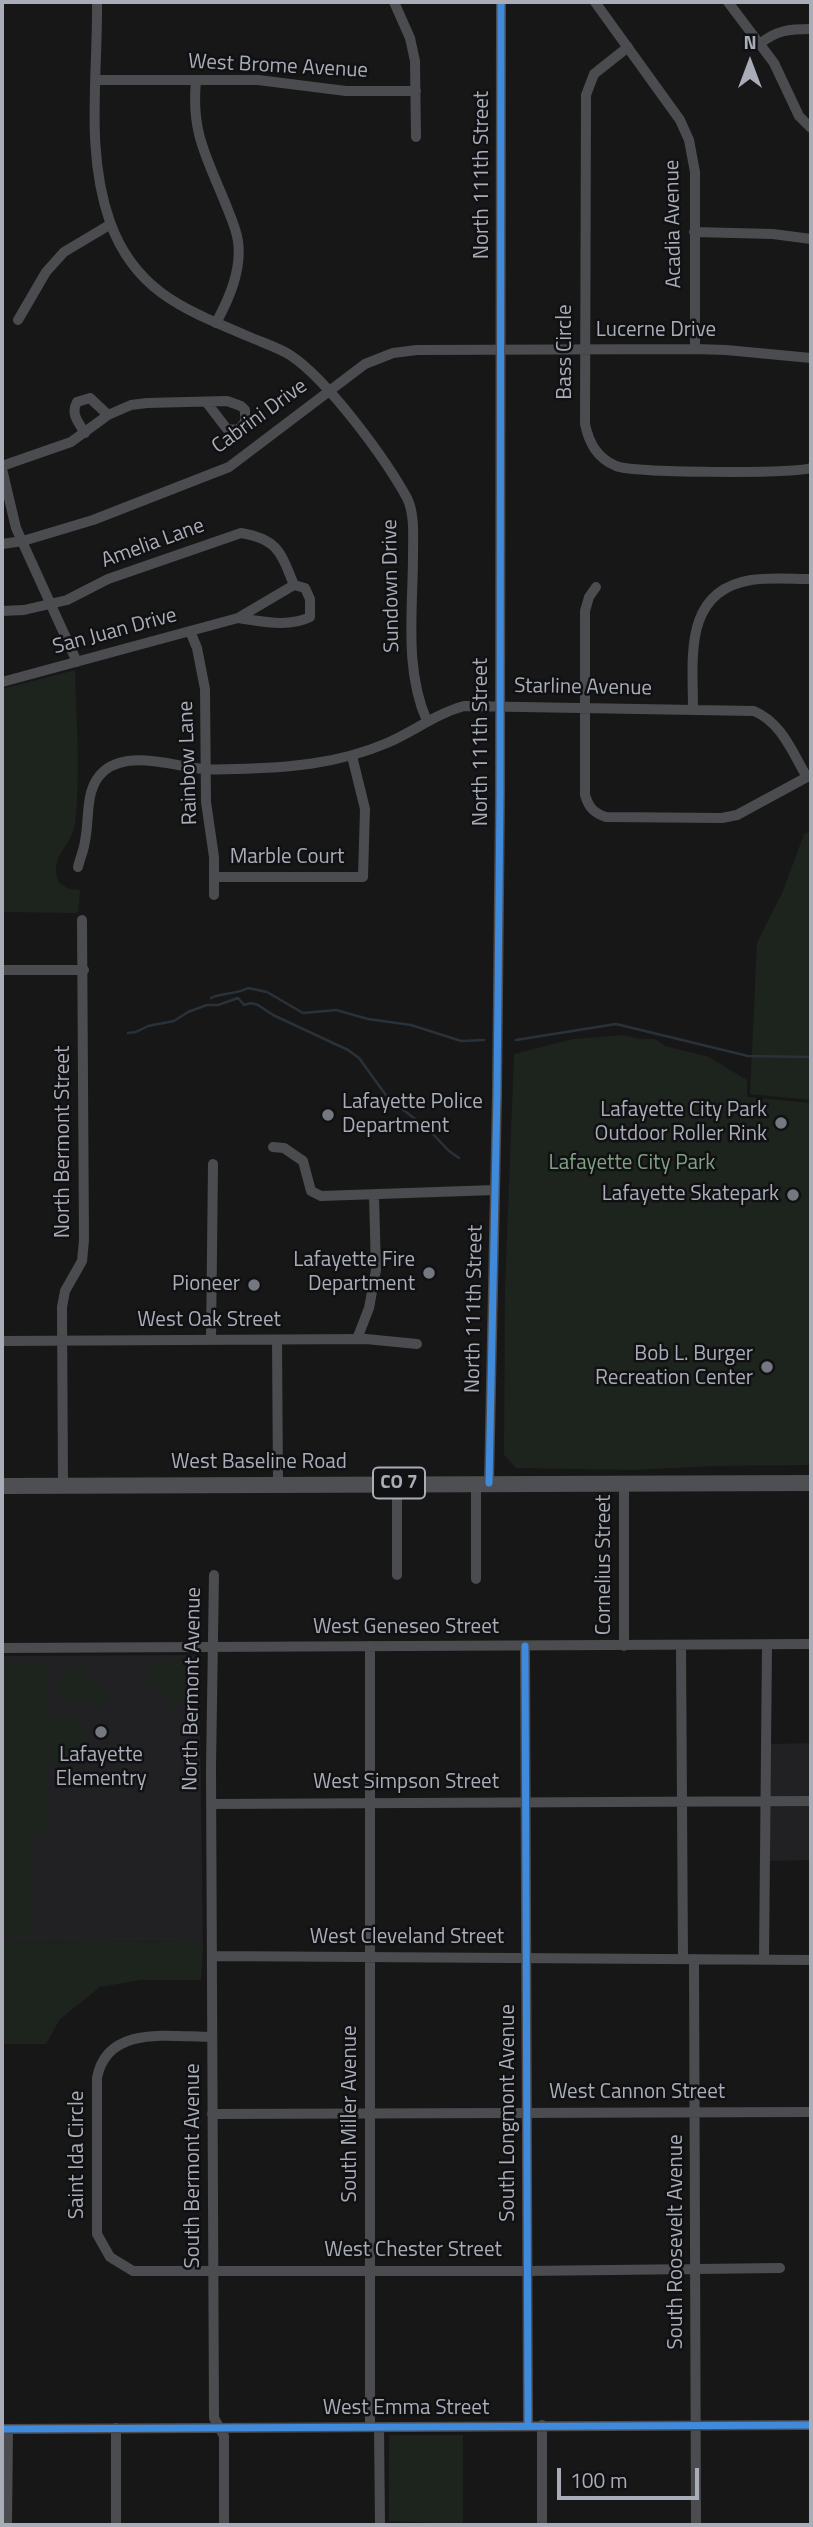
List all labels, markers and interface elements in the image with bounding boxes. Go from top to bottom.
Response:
text: N [743,27,757,56]
north arrow [715,28,785,98]
street label: West Brome Avenue [187,50,369,84]
street label: North 111th Street [470,91,496,259]
street label: Acadia Avenue [660,159,688,289]
street label: Bass Circle [553,304,579,400]
street label: Lucerne Drive [596,318,716,344]
street label: Cabrini Drive [208,374,312,460]
street label: Amelia Lane [98,514,208,574]
street label: Sundown Drive [378,519,406,653]
street label: San Juan Drive [50,603,180,661]
street label: North 111th Street [469,658,495,826]
street label: Starline Avenue [514,674,652,702]
street label: Rainbow Lane [174,700,204,826]
street label: Marble Court [230,845,344,871]
street label: North Bermont Street [51,1046,77,1238]
place label: Lafayette Police Department [342,1090,483,1140]
place label: Lafayette City Park Outdoor Roller Rink [595,1098,767,1148]
marker: Lafayette Police Department [320,1107,336,1123]
marker: Lafayette City Park Outdoor Roller Rink [773,1115,789,1131]
park label: Lafayette City Park [549,1151,715,1177]
place label: Lafayette Skatepark [602,1182,779,1208]
marker: Lafayette Skatepark [785,1187,801,1203]
street label: North 111th Street [461,1225,489,1393]
place label: Lafayette Fire Department [293,1248,415,1298]
marker: Lafayette Fire Department [421,1265,437,1281]
place label: Pioneer [172,1272,240,1298]
marker: Pioneer [246,1277,262,1293]
street label: West Oak Street [137,1308,281,1334]
place label: Bob L. Burger Recreation Center [595,1342,753,1392]
marker: Bob L. Burger Recreation Center [759,1359,775,1375]
street label: West Baseline Road [171,1450,347,1476]
road number: CO 7 [373,1468,425,1498]
street label: Cornelius Street [592,1495,618,1635]
street label: North Bermont Avenue [179,1587,207,1791]
street label: West Geneseo Street [313,1615,499,1641]
marker: Lafayette Elementry [93,1724,109,1740]
place label: Lafayette Elementry [55,1743,147,1793]
street label: West Simpson Street [313,1770,499,1796]
street label: West Cleveland Street [310,1925,504,1951]
street label: South Longmont Avenue [496,2004,522,2222]
street label: South Miller Avenue [338,2025,364,2203]
street label: South Bermont Avenue [181,2063,207,2269]
street label: West Cannon Street [549,2080,725,2106]
street label: Saint Ida Circle [65,2091,91,2219]
street label: South Roosevelt Avenue [664,2134,690,2350]
street label: West Chester Street [324,2238,502,2264]
street label: West Emma Street [323,2396,489,2422]
scale bar [561,2454,703,2498]
text: 100 m [570,2464,627,2496]

